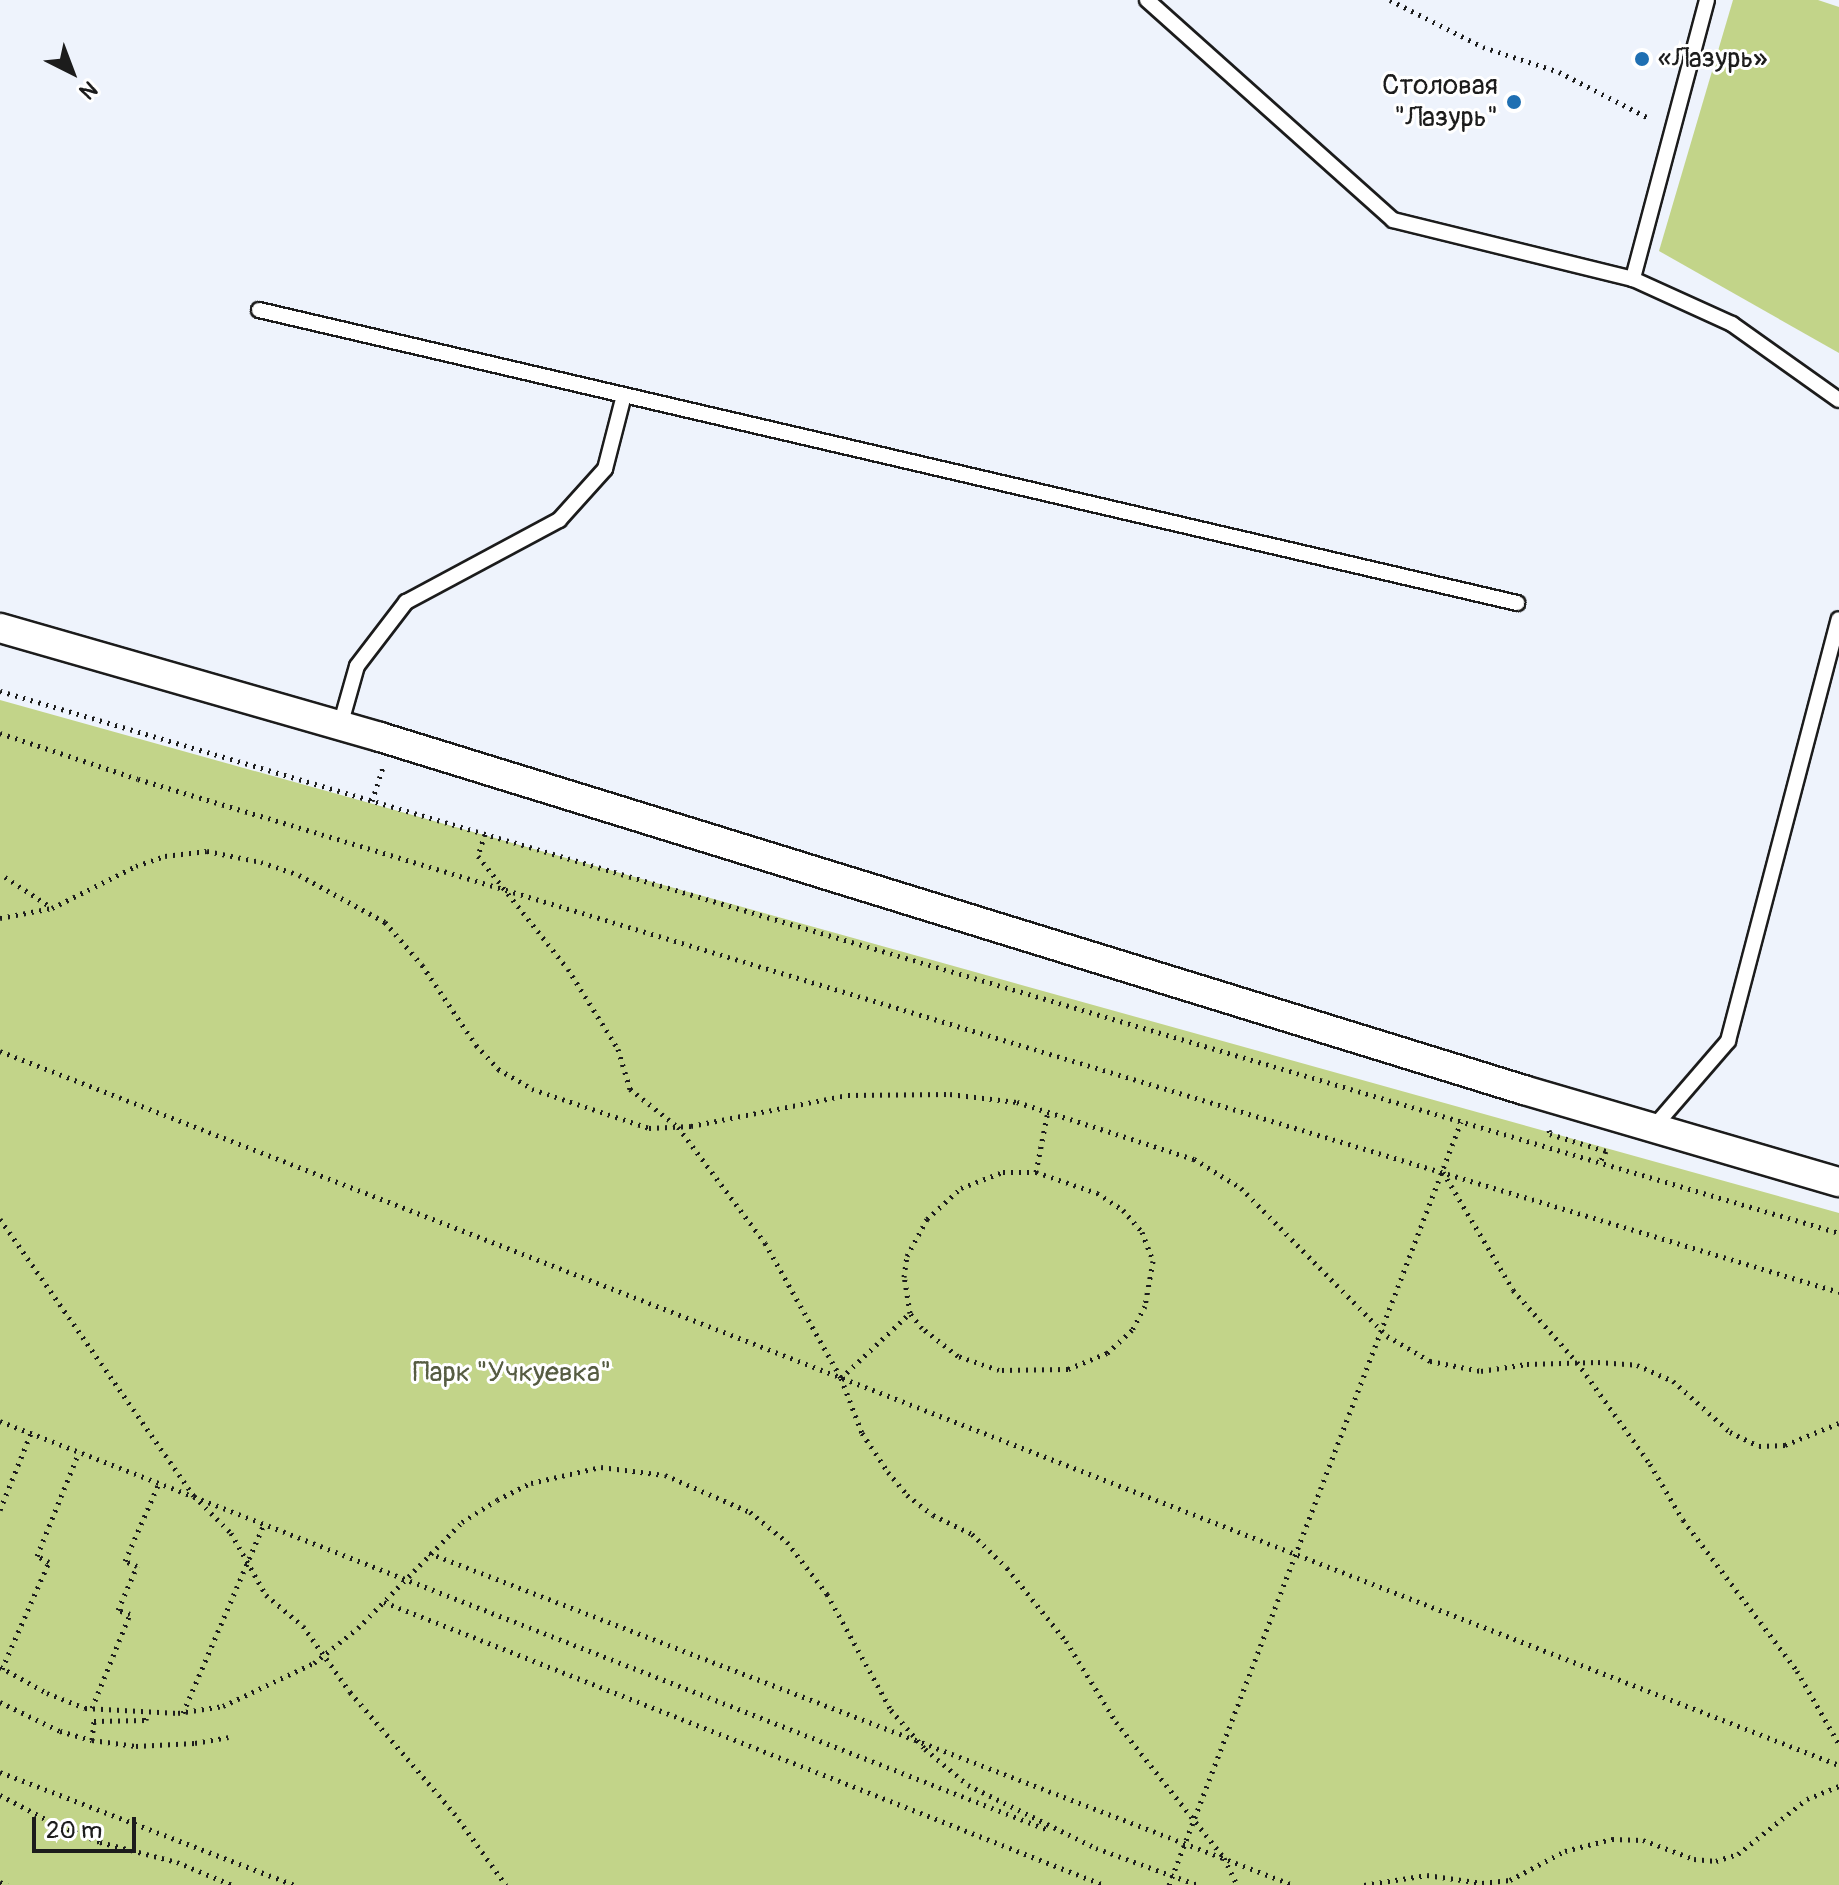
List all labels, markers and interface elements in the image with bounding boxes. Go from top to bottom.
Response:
north arrow [32,32,112,112]
place label: «Лазурь» [1658,42,1767,76]
marker: «Лазурь» [1633,50,1651,68]
place label: Столовая "Лазурь" [1382,69,1498,135]
text: N [73,74,103,105]
marker: Столовая "Лазурь" [1505,93,1523,111]
park label: Парк "Учкуевка" [413,1356,611,1390]
scale bar [36,1801,140,1851]
text: 20 m [46,1816,102,1845]

